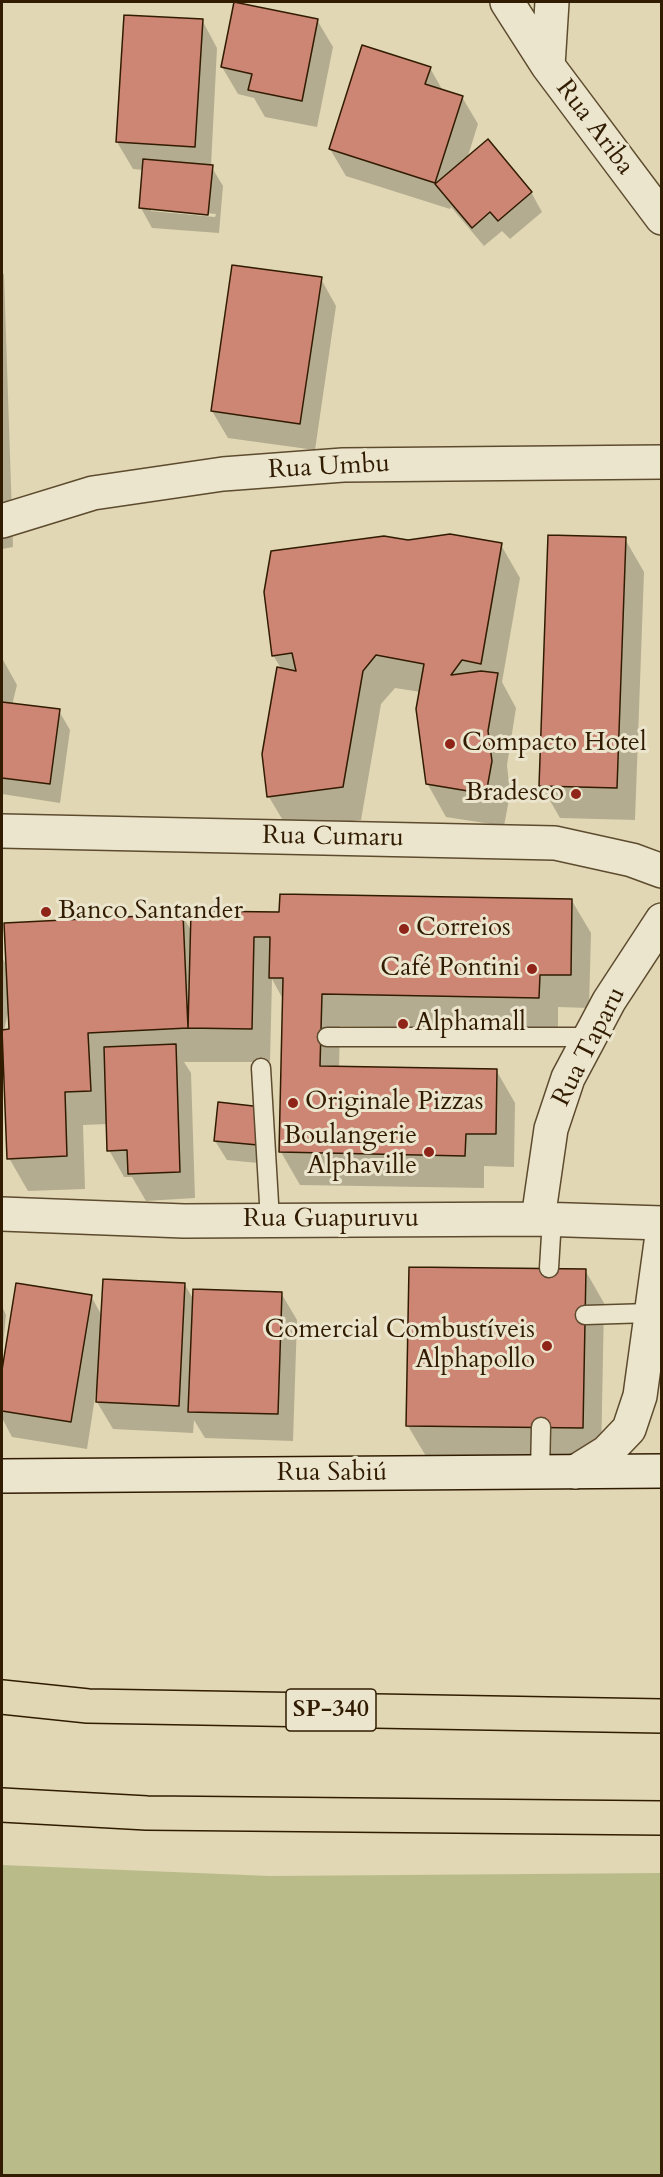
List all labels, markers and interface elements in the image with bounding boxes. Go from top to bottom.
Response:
street label: Rua Ariba [548,74,640,182]
street label: Rua Umbu [267,449,391,487]
place label: Compacto Hotel [462,728,647,760]
marker: Compacto Hotel [443,737,457,751]
place label: Bradesco [465,778,564,810]
marker: Bradesco [569,787,583,801]
street label: Rua Cumaru [262,821,404,855]
place label: Banco Santander [58,896,243,928]
marker: Banco Santander [39,905,53,919]
place label: Correios [416,913,511,945]
marker: Correios [397,922,411,936]
place label: Café Pontini [380,953,520,985]
marker: Café Pontini [525,962,539,976]
street label: Rua Taparu [547,982,633,1112]
place label: Alphamall [415,1008,526,1040]
marker: Alphamall [396,1017,410,1031]
place label: Originale Pizzas [305,1087,483,1119]
marker: Originale Pizzas [286,1096,300,1110]
place label: Boulangerie Alphaville [283,1121,417,1182]
marker: Boulangerie Alphaville [422,1145,436,1159]
street label: Rua Guapuruvu [243,1204,419,1236]
place label: Comercial Combustíveis Alphapollo [264,1315,535,1376]
marker: Comercial Combustíveis Alphapollo [540,1339,554,1353]
street label: Rua Sabiú [277,1458,387,1490]
road number: SP-340 [286,1689,376,1731]

